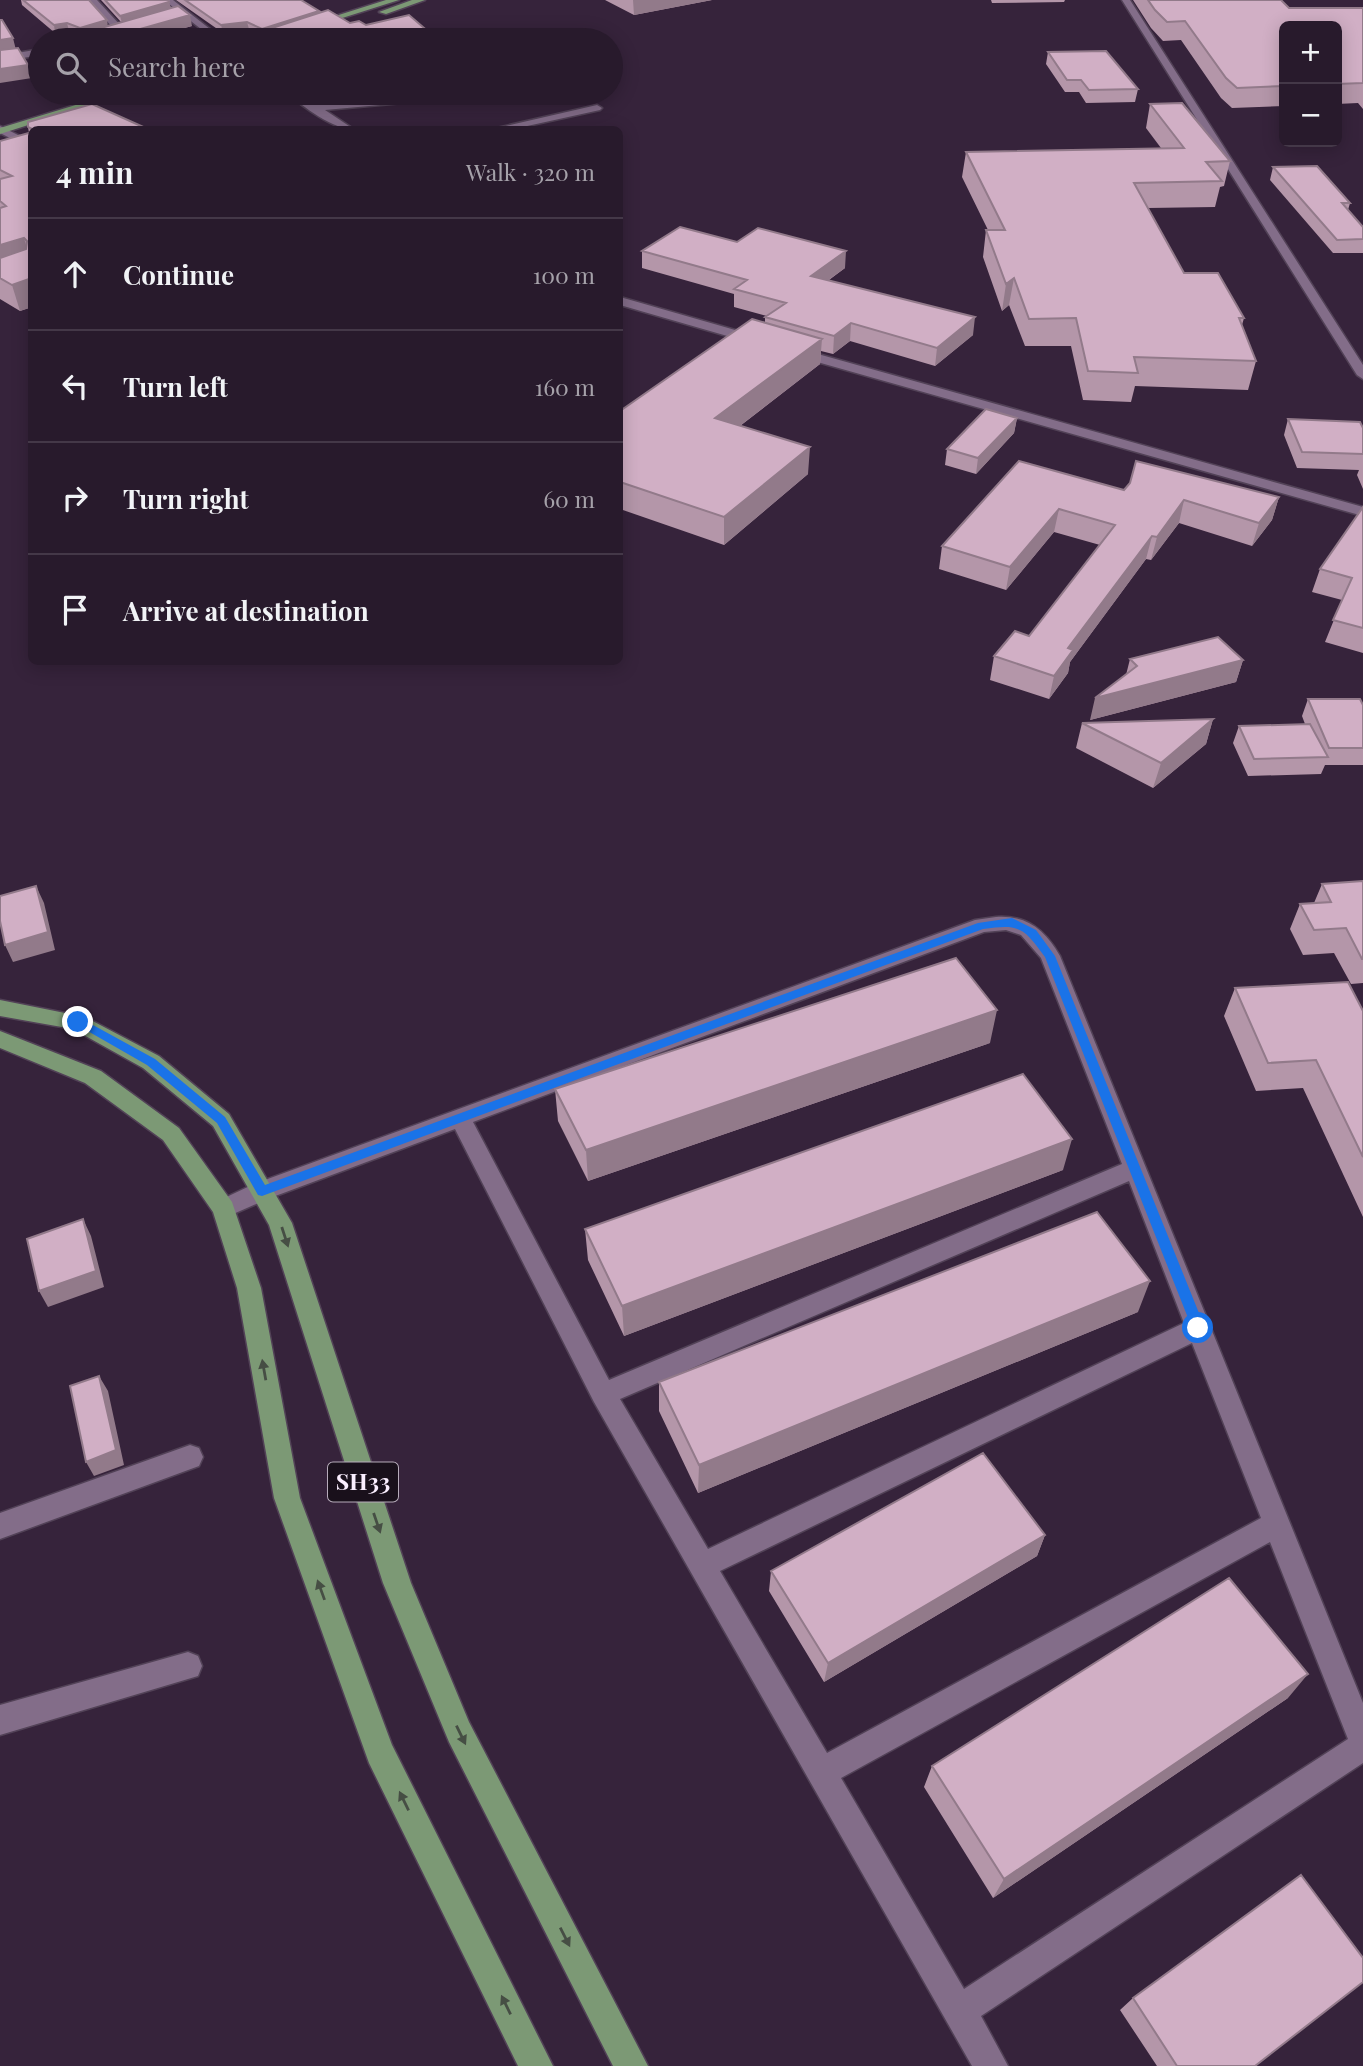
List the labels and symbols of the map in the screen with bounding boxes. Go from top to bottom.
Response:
route end [62,1006,93,1037]
one-way arrow [280,1227,290,1248]
route start [1182,1312,1213,1343]
one-way arrow [258,1359,269,1381]
road number: SH33 [328,1462,398,1502]
one-way arrow [372,1513,383,1534]
one-way arrow [315,1579,326,1600]
one-way arrow [455,1725,467,1745]
one-way arrow [399,1791,410,1811]
one-way arrow [559,1927,570,1947]
one-way arrow [500,1995,511,2015]

